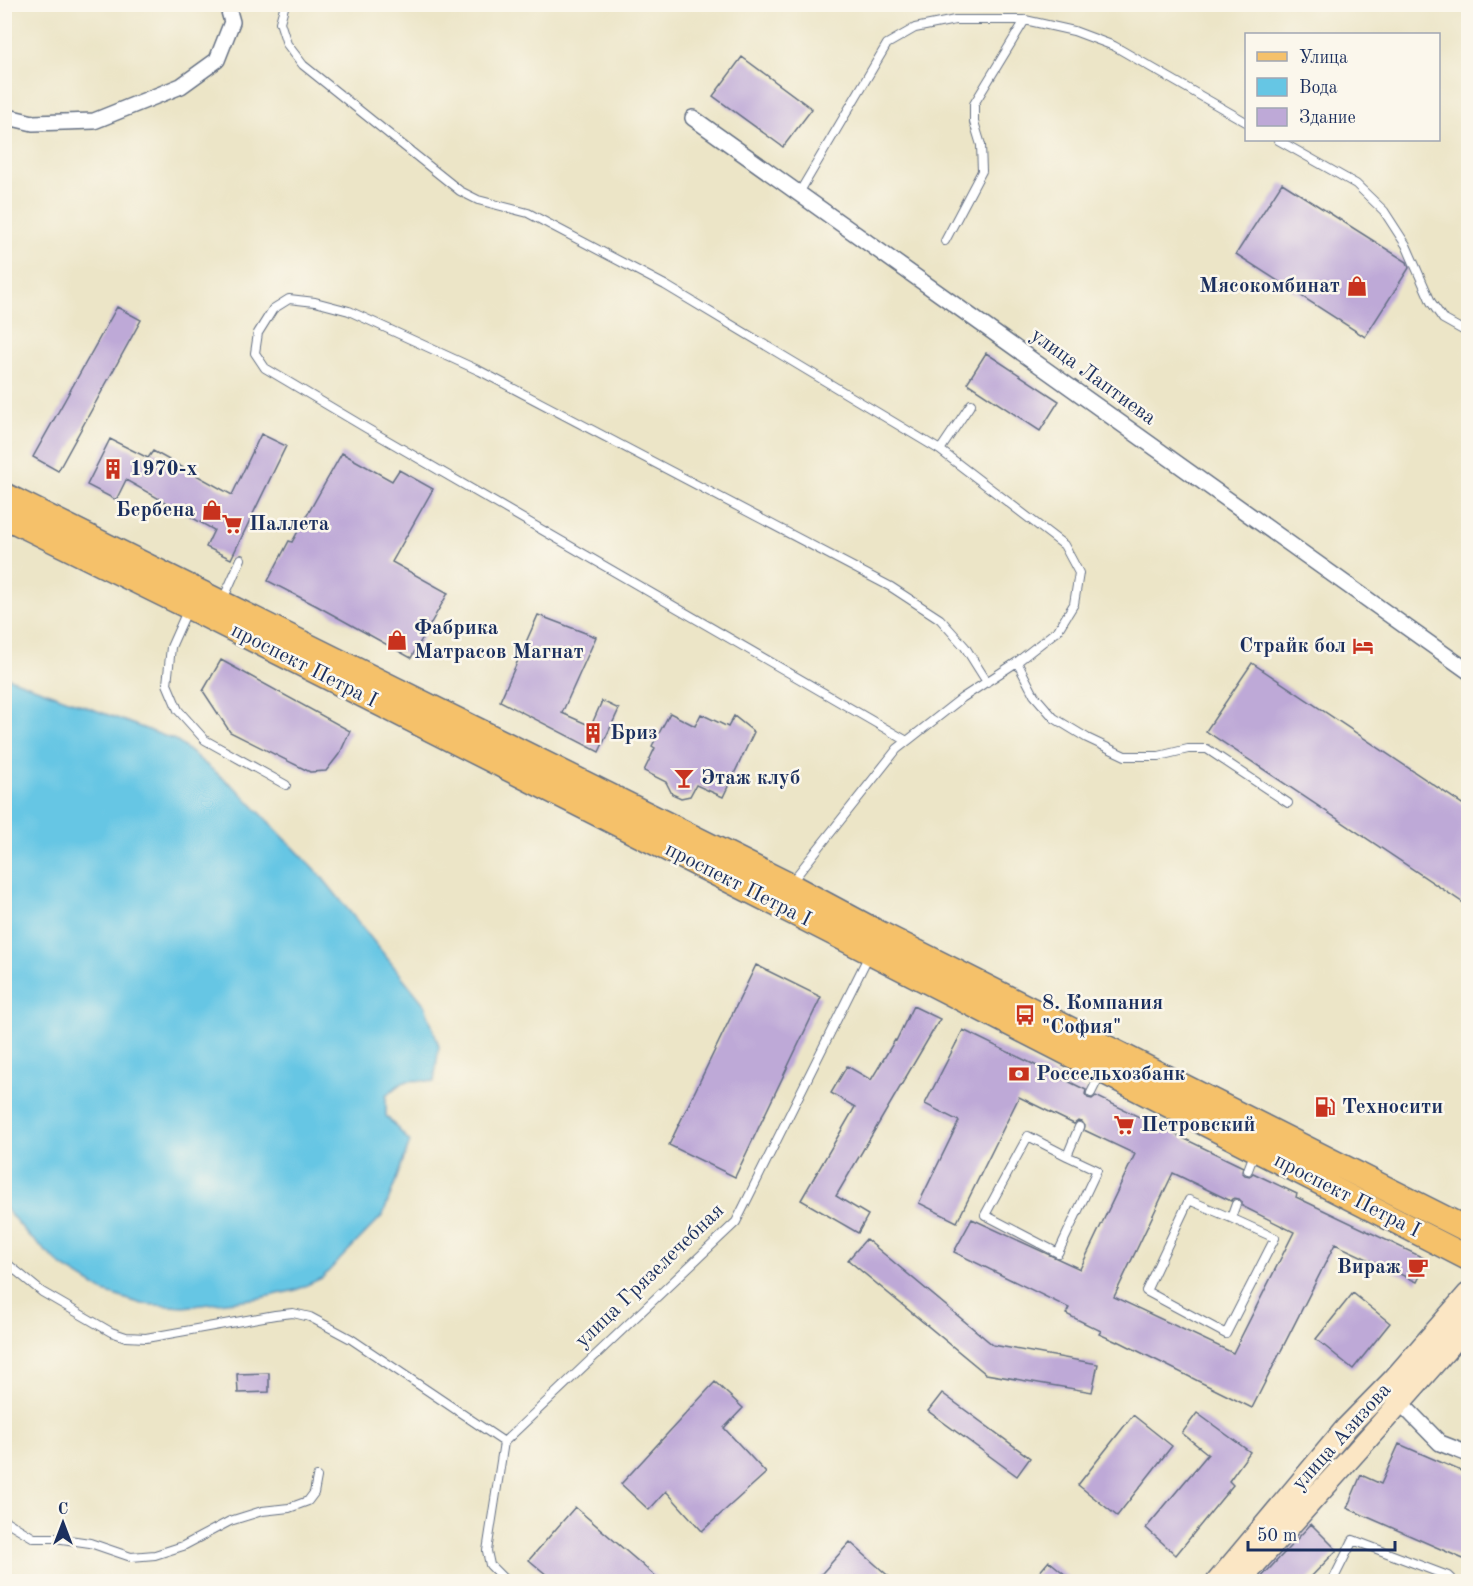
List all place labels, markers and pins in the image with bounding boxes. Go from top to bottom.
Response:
shop icon: Мясокомбинат [1345,274,1369,298]
place label: Мясокомбинат [1199,276,1340,297]
building icon: 1970-х [101,457,125,481]
place label: 1970-х [130,459,197,480]
shop icon: Бербена [200,498,224,522]
place label: Бербена [116,500,195,521]
supermarket icon: Паллета [220,512,244,536]
place label: Паллета [249,514,330,535]
place label: Фабрика Матрасов Магнат [414,618,584,663]
shop icon: Фабрика Матрасов Магнат [385,628,409,652]
hotel icon: Страйк бол [1351,634,1375,658]
place label: Страйк бол [1239,636,1346,657]
building icon: Бриз [581,721,605,745]
place label: Бриз [610,723,657,744]
bar icon: Этаж клуб [672,766,696,790]
place label: Этаж клуб [701,768,801,789]
place label: 8. Компания "София" [1042,993,1163,1038]
bus stop icon: 8. Компания "София" [1013,1003,1037,1027]
bank icon: Россельхозбанк [1007,1062,1031,1086]
place label: Россельхозбанк [1036,1064,1185,1085]
fuel station icon: Техносити [1313,1095,1337,1119]
place label: Техносити [1342,1097,1443,1118]
supermarket icon: Петровский [1112,1113,1136,1137]
place label: Петровский [1141,1115,1256,1136]
cafe icon: Вираж [1406,1255,1430,1279]
place label: Вираж [1337,1257,1401,1278]

